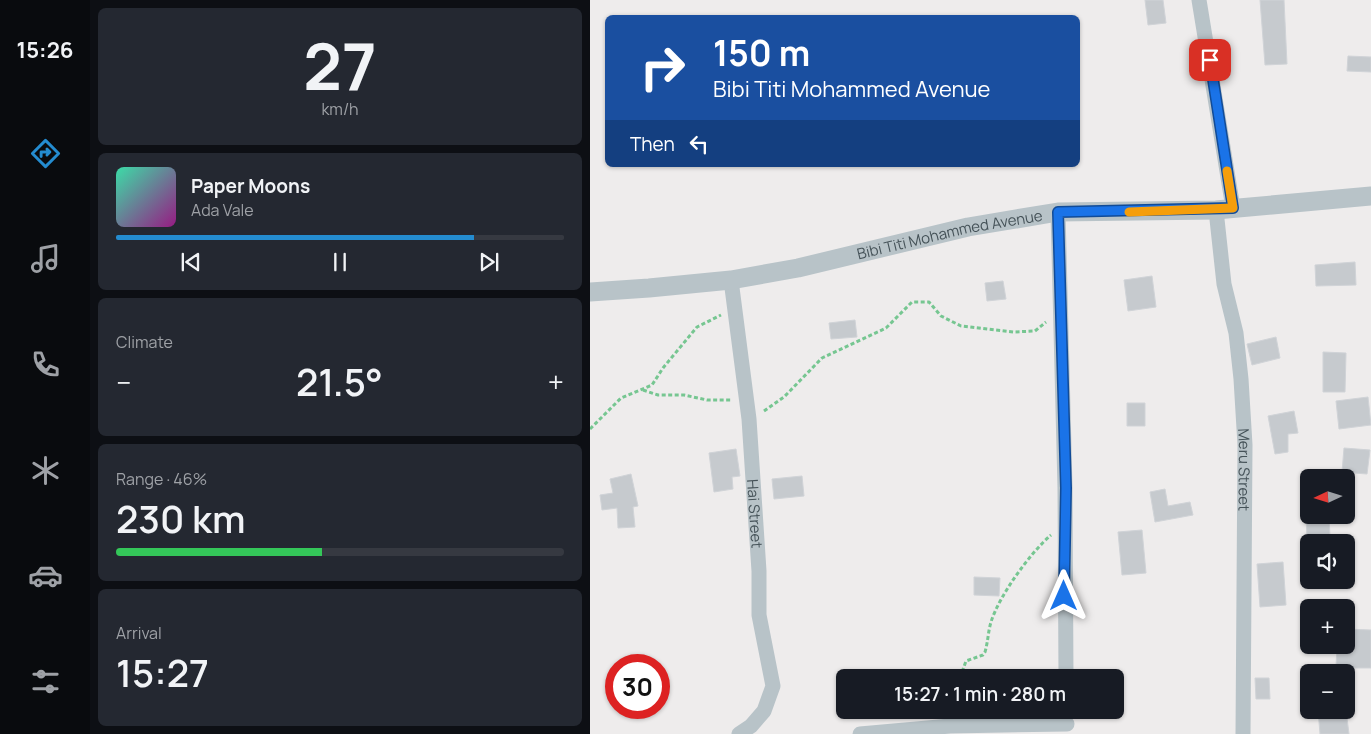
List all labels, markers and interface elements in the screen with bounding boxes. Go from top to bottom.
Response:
text: 27 [303,21,377,110]
text: 150 m [713,29,810,77]
text: 15:26 [17,35,73,65]
icon: right [630,35,695,100]
pin [1189,39,1231,81]
icon: arrive [1196,46,1224,74]
text: Bibi Titi Mohammed Avenue [713,74,990,104]
text: km/h [321,98,359,120]
icon: left [685,130,713,158]
text: Then [630,131,675,157]
icon: directions [28,136,63,171]
text: Paper Moons [191,173,310,199]
text: Ada Vale [191,199,254,221]
street label: Bibi Titi Mohammed Avenue [855,204,1044,264]
icon: music [28,241,63,276]
icon: previous [177,248,205,276]
icon: pause [326,248,354,276]
icon: next [475,248,503,276]
text: Climate [116,331,173,353]
icon: phone [28,347,63,382]
text: 21.5° [296,355,383,407]
text: − [116,363,131,401]
text: + [548,363,564,401]
street label: Meru Street [1234,428,1256,511]
icon: climate [28,453,63,488]
text: Range · 46% [116,468,207,490]
north arrow [1300,469,1355,524]
map controls [1300,469,1355,719]
street label: Hai Street [742,478,768,549]
text: 230 km [116,492,245,544]
button: sound [1300,534,1355,589]
icon: car [28,558,63,593]
position arrow [1037,569,1089,621]
button: + [1300,599,1355,654]
text: Arrival [116,622,162,644]
text: 15:27 [116,646,209,698]
speed limit sign: 30 [605,654,670,719]
icon: filters [28,664,63,699]
button: − [1300,664,1355,719]
text: 15:27 · 1 min · 280 m [894,681,1066,707]

